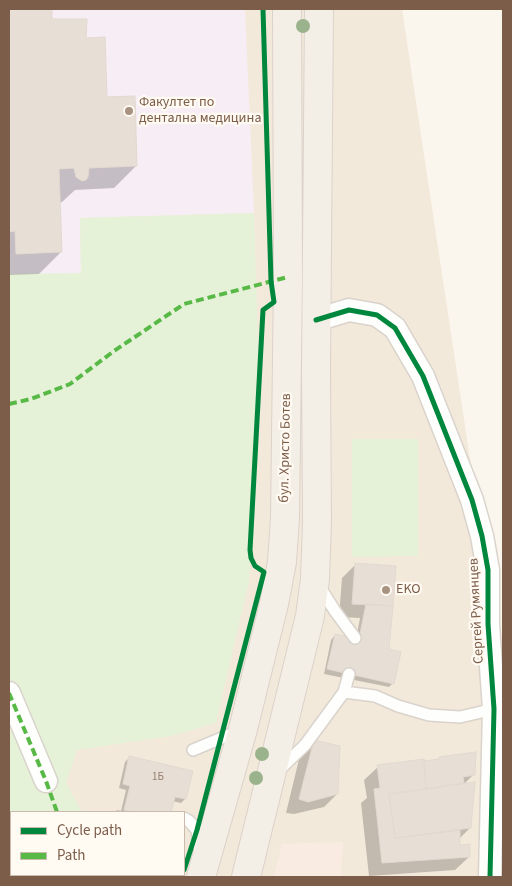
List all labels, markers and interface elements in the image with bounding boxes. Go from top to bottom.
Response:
place label: Факултет по дентална медицина [139,95,261,128]
marker: Факултет по дентална медицина [123,105,135,117]
street label: бул. Христо Ботев [277,393,295,503]
street label: Сергей Румянцев [466,558,488,664]
place label: EKO [396,582,421,598]
marker: EKO [380,584,392,596]
house number: 1Б [152,771,164,785]
legend [10,811,185,876]
text: Cycle path [57,820,122,841]
text: Path [57,845,85,866]

